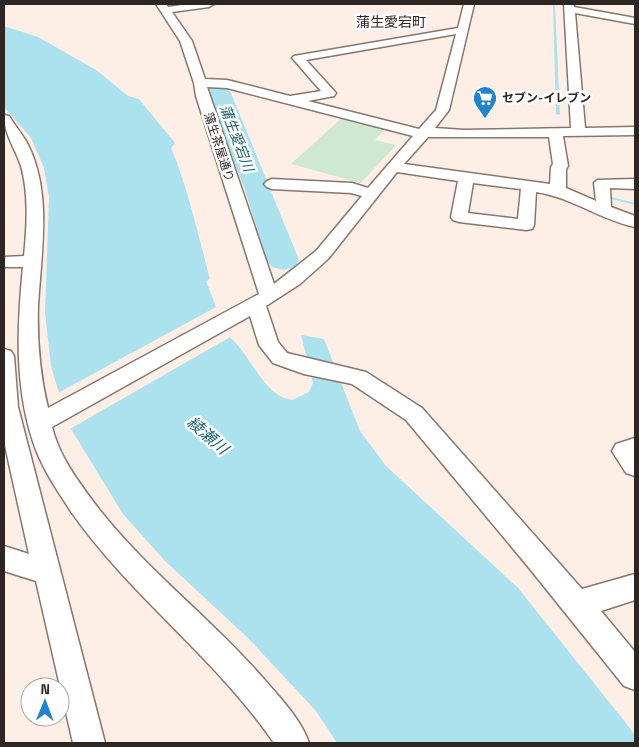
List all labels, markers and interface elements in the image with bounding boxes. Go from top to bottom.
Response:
district label: 蒲生愛宕町 [356,13,426,31]
supermarket icon: セブン-イレブン [472,85,498,119]
place label: セブン-イレブン [502,90,591,106]
water label: 蒲生愛宕川 [216,102,259,176]
street label: 蒲生茶屋通り [200,110,238,184]
water label: 綾瀬川 [183,412,234,460]
north arrow [20,677,70,727]
text: N [40,680,50,698]

